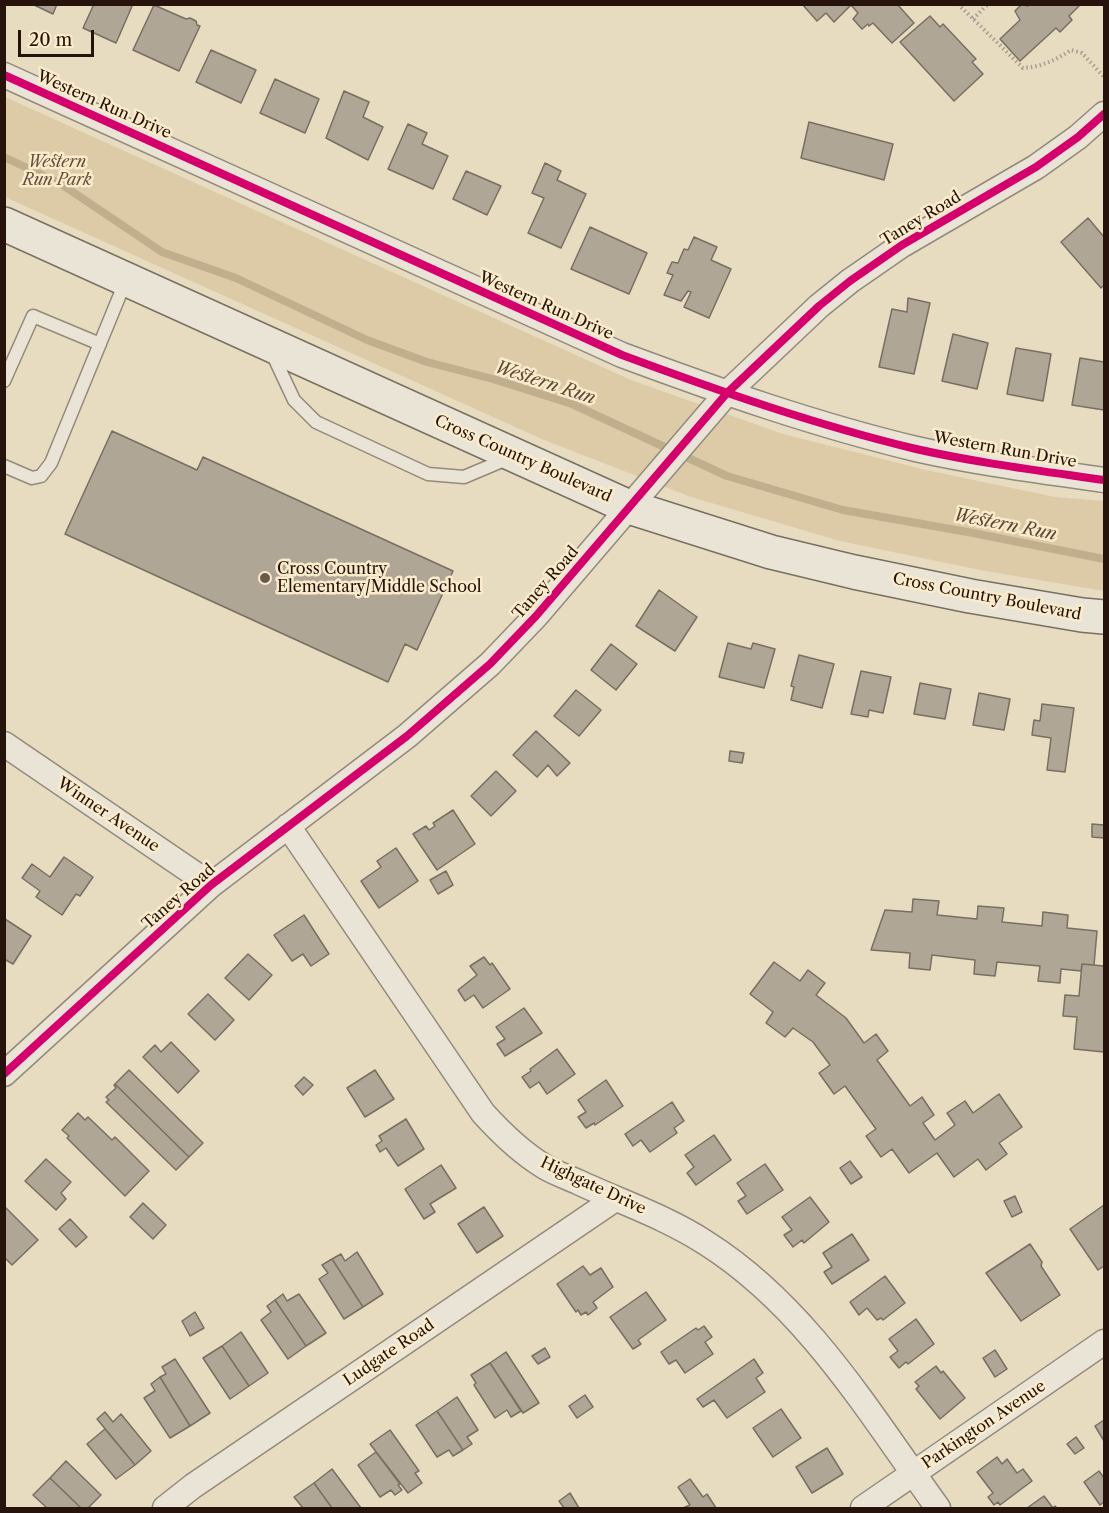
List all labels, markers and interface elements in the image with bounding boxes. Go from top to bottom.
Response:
scale bar [21,18,98,56]
text: 20 m [29,29,72,51]
street label: Western Run Drive [34,67,174,143]
park label: Western Run Park [22,152,92,190]
street label: Taney Road [877,188,965,250]
street label: Western Run Drive [476,268,616,344]
water label: Western Run [492,357,598,409]
street label: Cross Country Boulevard [432,411,614,507]
street label: Western Run Drive [932,428,1078,472]
water label: Western Run [952,504,1058,546]
street label: Taney Road [509,543,583,623]
place label: Cross Country Elementary/Middle School [277,559,482,597]
street label: Cross Country Boulevard [891,569,1083,625]
marker: Cross Country Elementary/Middle School [258,571,272,585]
street label: Winner Avenue [53,774,163,856]
street label: Taney Road [139,860,219,934]
street label: Highgate Drive [537,1153,649,1219]
street label: Ludgate Road [340,1316,438,1390]
street label: Parkington Avenue [919,1377,1049,1473]

